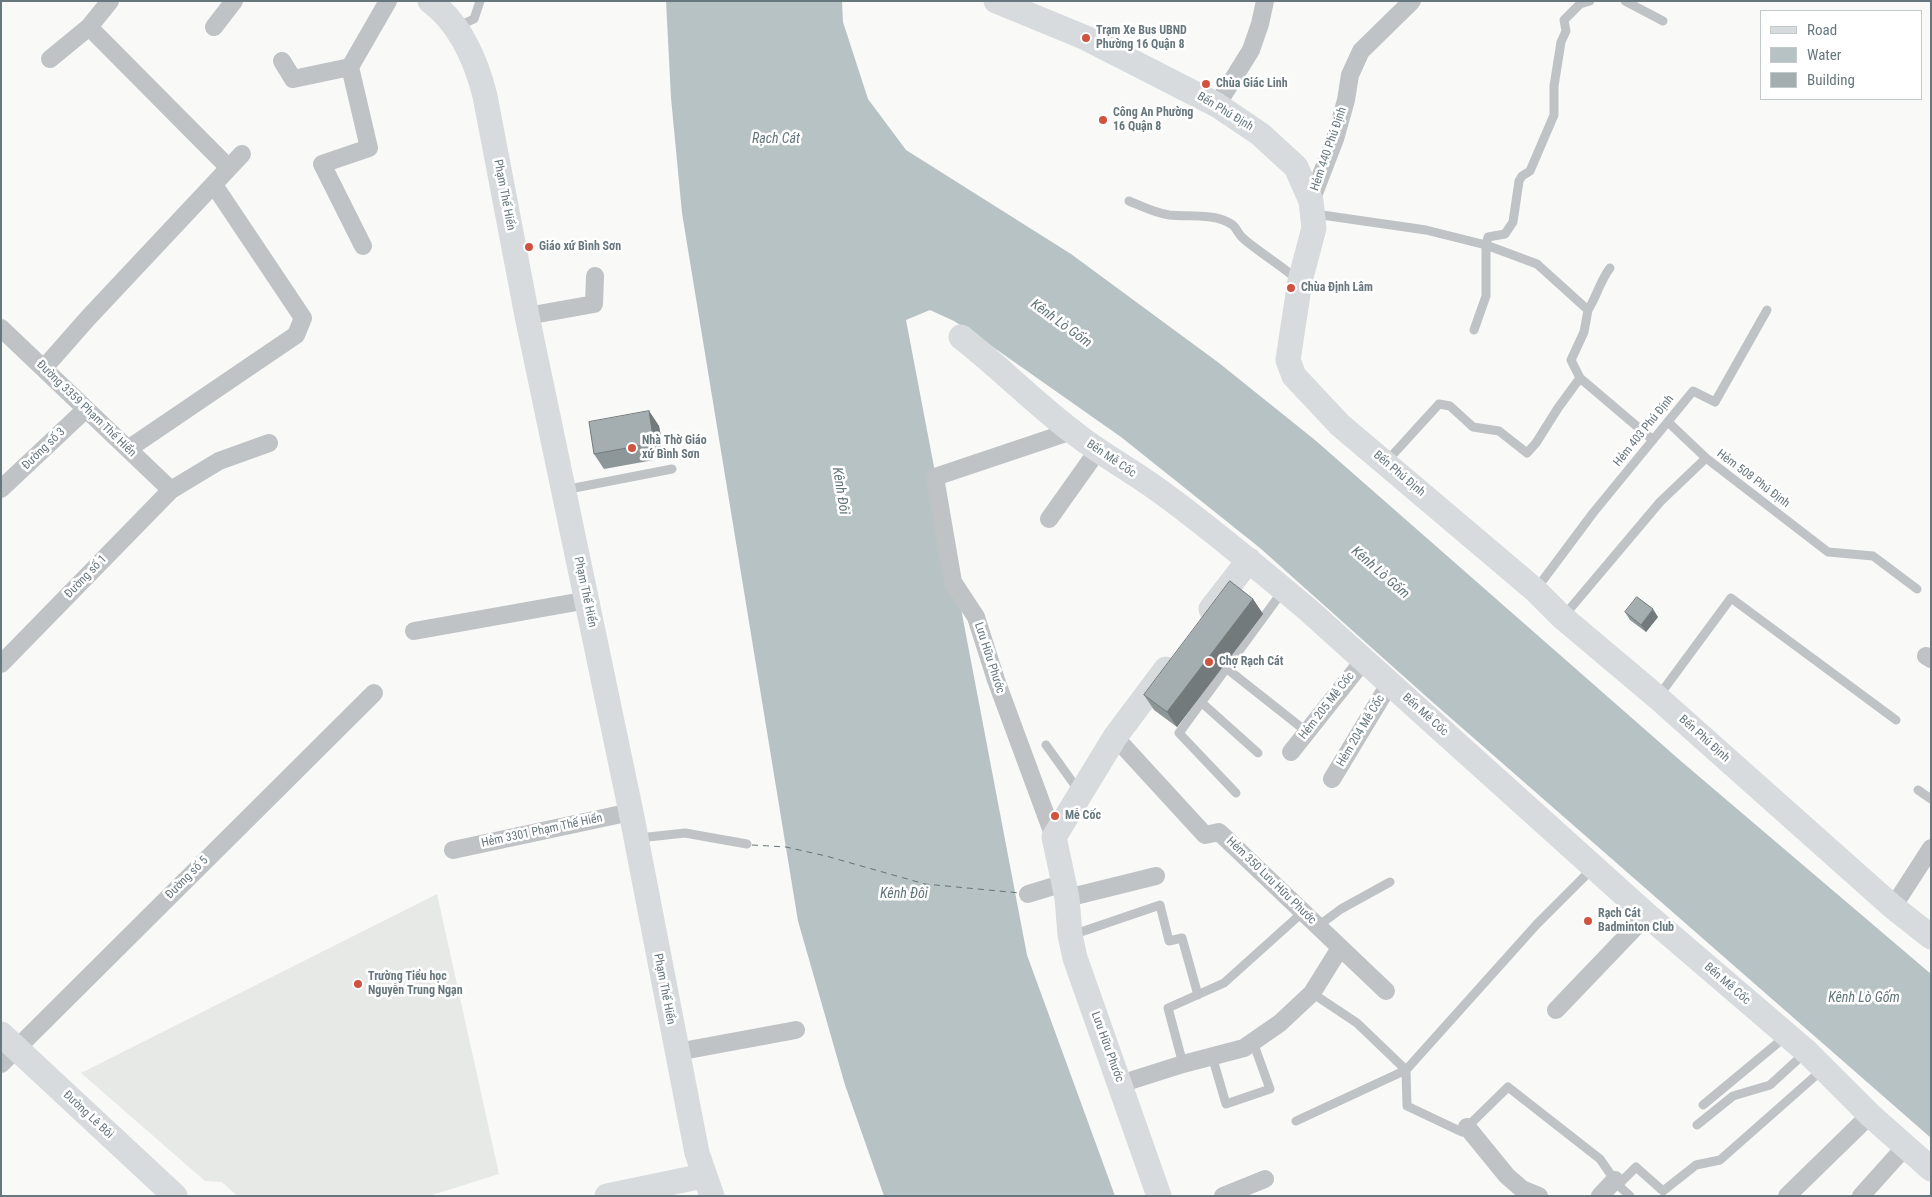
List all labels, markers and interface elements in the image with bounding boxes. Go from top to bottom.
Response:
legend [1760,10,1922,100]
text: Road [1807,21,1837,39]
place label: Trạm Xe Bus UBND Phường 16 Quận 8 [1096,24,1187,52]
marker: Trạm Xe Bus UBND Phường 16 Quận 8 [1080,32,1092,44]
text: Water [1807,46,1841,64]
text: Building [1807,71,1855,89]
place label: Chùa Giác Linh [1216,77,1288,91]
marker: Chùa Giác Linh [1200,78,1212,90]
street label: Bến Phú Định [1194,90,1256,134]
street label: Hẻm 440 Phú Định [1308,105,1350,193]
place label: Công An Phường 16 Quận 8 [1113,106,1193,134]
marker: Công An Phường 16 Quận 8 [1097,114,1109,126]
water label: Rạch Cát [752,131,800,147]
street label: Phạm Thế Hiển [490,158,518,232]
place label: Giáo xứ Bình Sơn [539,240,621,254]
marker: Giáo xứ Bình Sơn [523,241,535,253]
place label: Chùa Định Lâm [1301,281,1373,295]
marker: Chùa Định Lâm [1285,282,1297,294]
water label: Kênh Lò Gốm [1027,296,1095,352]
street label: Đường 3359 Phạm Thế Hiển [33,358,139,460]
street label: Hẻm 403 Phú Định [1611,392,1677,470]
street label: Đường số 3 [19,425,69,473]
place label: Nhà Thờ Giáo xứ Bình Sơn [642,434,707,462]
street label: Bến Mễ Cốc [1084,437,1138,481]
marker: Nhà Thờ Giáo xứ Bình Sơn [626,442,638,454]
street label: Hẻm 508 Phú Định [1714,447,1792,511]
street label: Bến Phú Định [1370,448,1428,500]
water label: Kênh Đôi [828,466,852,516]
water label: Kênh Lò Gốm [1348,543,1412,603]
street label: Đường số 1 [62,552,110,602]
street label: Phạm Thế Hiển [570,555,600,629]
street label: Lưu Hữu Phước [971,621,1007,695]
place label: Chợ Rạch Cát [1219,655,1283,669]
marker: Chợ Rạch Cát [1203,656,1215,668]
street label: Hẻm 205 Mễ Cốc [1296,670,1358,742]
street label: Bến Mễ Cốc [1399,691,1451,739]
street label: Hẻm 204 Mễ Cốc [1334,692,1388,770]
street label: Bến Phú Định [1676,713,1732,765]
place label: Mễ Cốc [1065,809,1101,823]
marker: Mễ Cốc [1049,810,1061,822]
street label: Hẻm 3301 Phạm Thế Hiển [480,811,604,851]
street label: Hẻm 350 Lưu Hữu Phước [1223,834,1319,928]
street label: Đường số 5 [163,854,211,902]
water label: Kênh Đôi [880,886,928,902]
place label: Rạch Cát Badminton Club [1598,907,1674,935]
marker: Rạch Cát Badminton Club [1582,915,1594,927]
street label: Phạm Thế Hiển [650,952,678,1026]
street label: Bến Mễ Cốc [1701,960,1753,1008]
place label: Trường Tiểu học Nguyễn Trung Ngạn [368,970,463,998]
marker: Trường Tiểu học Nguyễn Trung Ngạn [352,978,364,990]
water label: Kênh Lò Gốm [1828,990,1900,1006]
street label: Lưu Hữu Phước [1088,1010,1126,1084]
street label: Đường Lê Bôi [60,1088,116,1142]

